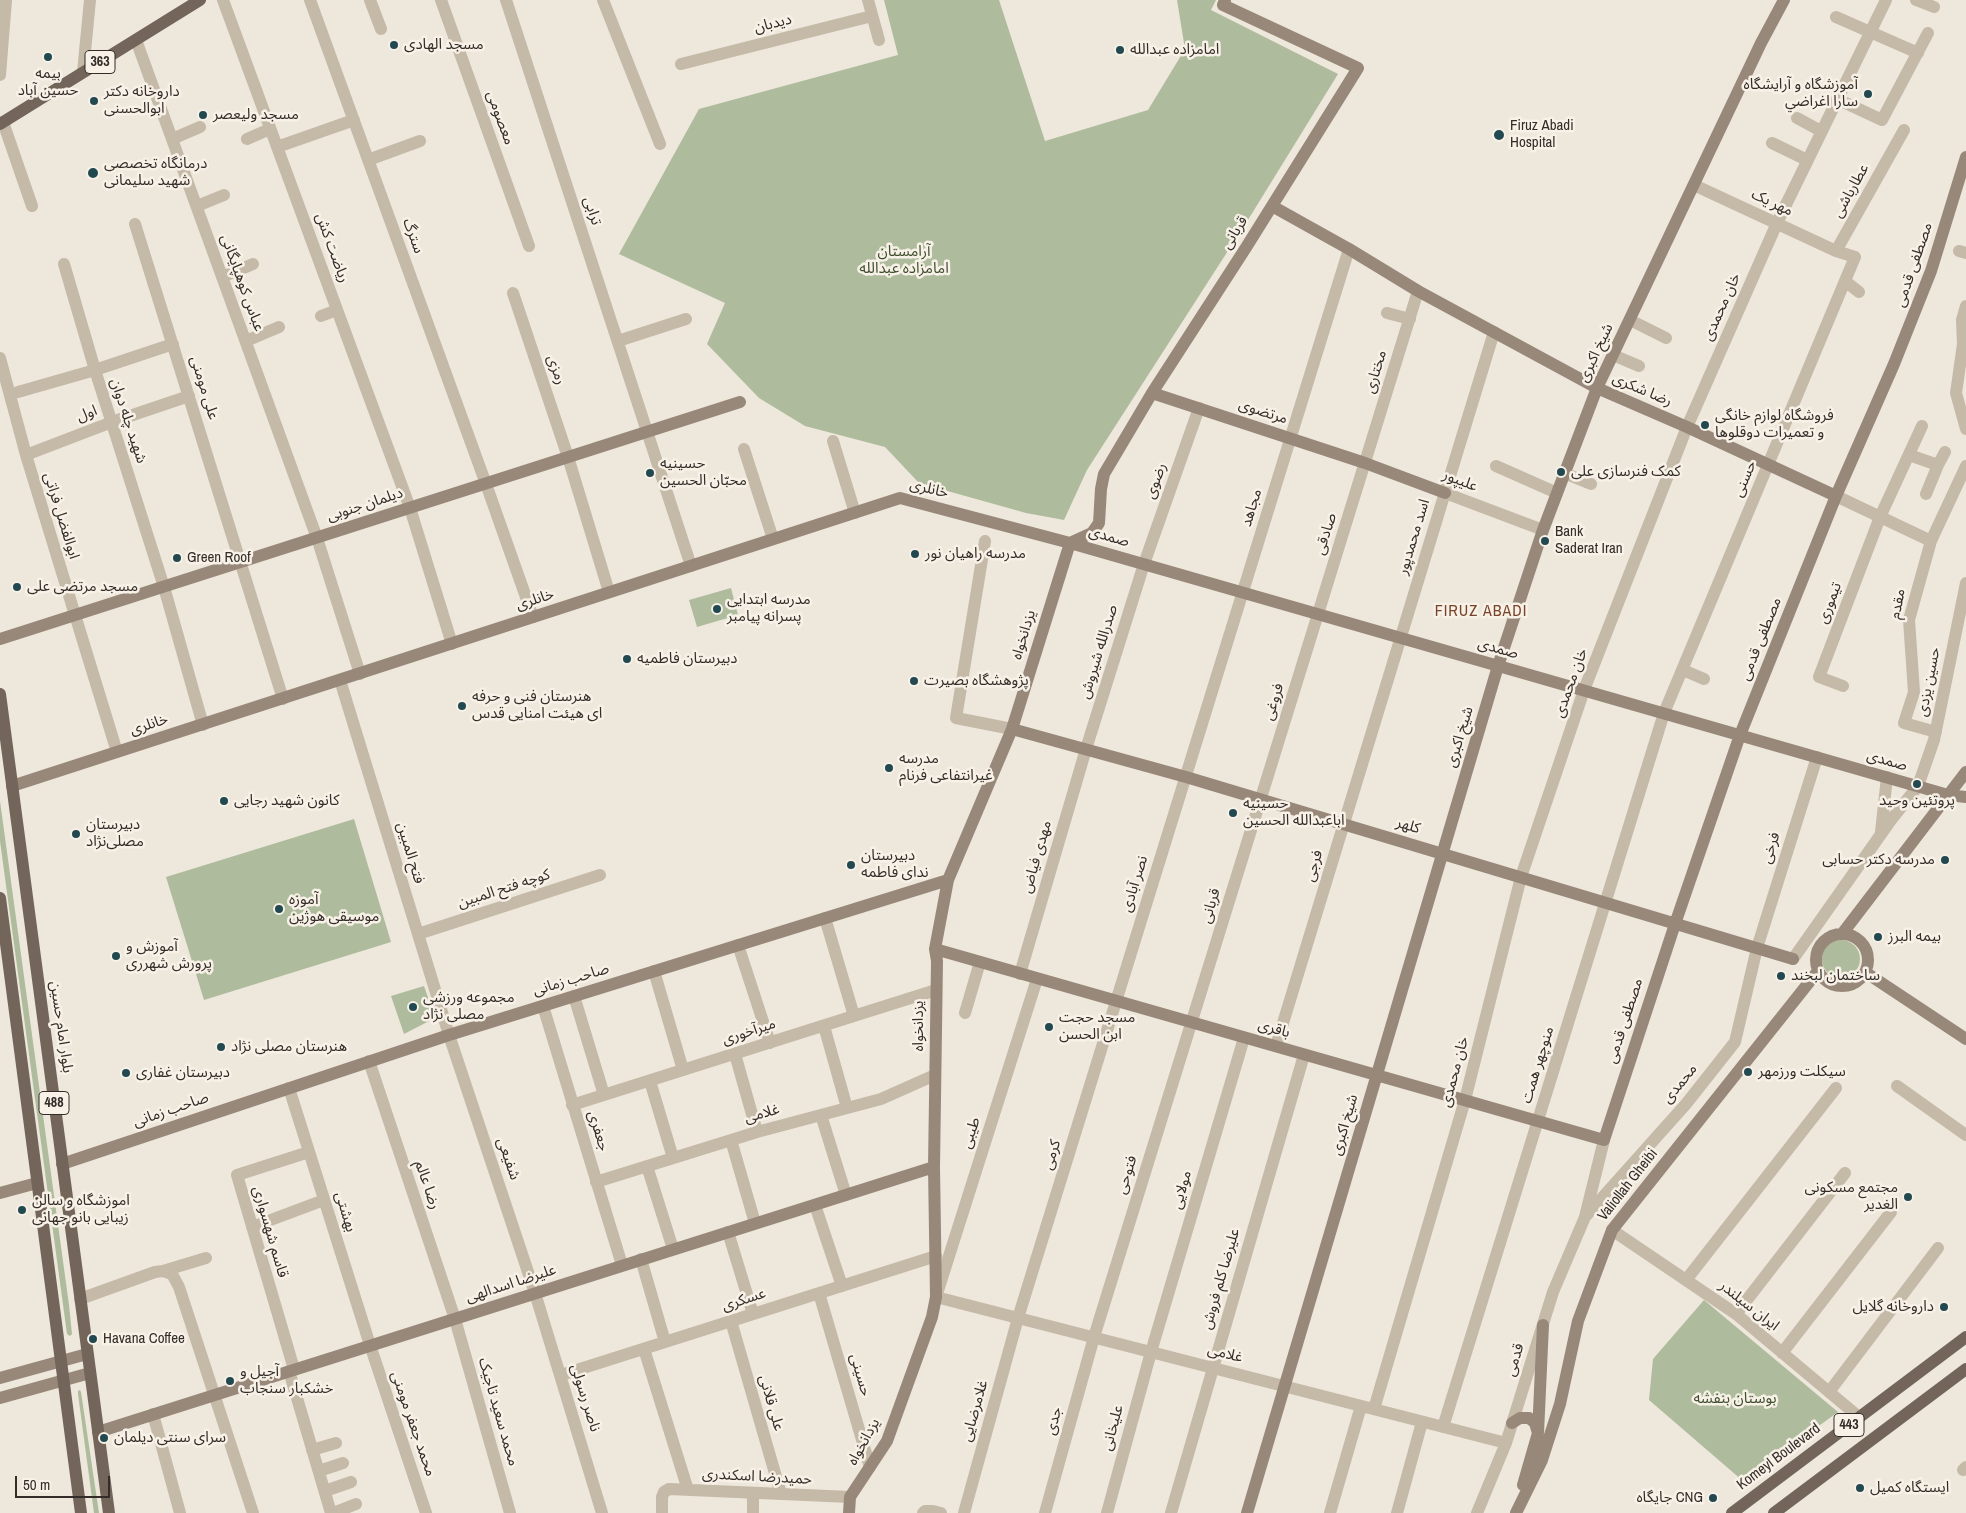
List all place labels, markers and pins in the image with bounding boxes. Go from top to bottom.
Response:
place label: مسجد الهادی [404,36,484,54]
marker: مسجد الهادی [388,39,400,51]
place label: امامزاده عبدالله [1130,41,1219,59]
marker: امامزاده عبدالله [1114,44,1126,56]
marker: بیمه حسین آباد [42,51,54,63]
place label: بیمه حسین آباد [18,65,78,100]
place label: آموزشگاه و آرايشگاه سارا اغراضي [1744,76,1858,111]
place label: داروخانه دکتر ابوالحسنی [104,83,180,118]
marker: آموزشگاه و آرايشگاه سارا اغراضي [1862,88,1874,100]
marker: داروخانه دکتر ابوالحسنی [88,95,100,107]
place label: مسجد ولیعصر [213,106,299,124]
marker: مسجد ولیعصر [197,109,209,121]
place label: Firuz Abadi Hospital [1510,117,1574,152]
marker: Firuz Abadi Hospital [1492,128,1506,142]
place label: درمانگاه تخصصی شهید سلیمانی [104,155,207,190]
marker: درمانگاه تخصصی شهید سلیمانی [86,166,100,180]
place label: فروشگاه لوازم خانگی و تعمیرات دوقلوها [1715,407,1834,442]
marker: فروشگاه لوازم خانگی و تعمیرات دوقلوها [1699,419,1711,431]
place label: حسینیه محبّان الحسین [660,455,747,490]
place label: کمک فنرسازی علی [1571,463,1681,481]
marker: کمک فنرسازی علی [1555,466,1567,478]
marker: حسینیه محبّان الحسین [644,467,656,479]
place label: Bank Saderat Iran [1555,523,1623,558]
marker: Bank Saderat Iran [1539,535,1551,547]
place label: مدرسه راهیان نور [925,545,1026,563]
marker: مدرسه راهیان نور [909,548,921,560]
place label: Green Roof [187,549,251,567]
marker: Green Roof [171,552,183,564]
place label: مسجد مرتضی علی [27,578,138,596]
marker: مسجد مرتضی علی [11,581,23,593]
place label: مدرسه ابتدایی پسرانه پیامبر [727,591,811,626]
marker: مدرسه ابتدایی پسرانه پیامبر [711,603,723,615]
place label: دبیرستان فاطمیه [637,650,737,668]
marker: دبیرستان فاطمیه [621,653,633,665]
place label: پژوهشگاه بصیرت [924,672,1029,690]
marker: پژوهشگاه بصیرت [908,675,920,687]
place label: هنرستان فنی و حرفه ای هیئت امنایی قدس [472,688,602,723]
marker: هنرستان فنی و حرفه ای هیئت امنایی قدس [456,700,468,712]
place label: مدرسه غیرانتفاعی فرنام [899,750,993,785]
marker: مدرسه غیرانتفاعی فرنام [883,762,895,774]
marker: پروتئین وحید [1911,778,1923,790]
place label: کانون شهید رجایی [234,792,339,810]
place label: پروتئین وحید [1879,792,1955,810]
marker: کانون شهید رجایی [218,795,230,807]
place label: حسینیه اباعبدالله الحسین [1243,795,1345,830]
marker: حسینیه اباعبدالله الحسین [1227,807,1239,819]
place label: دبیرستان مصلی‌نژاد [86,816,144,851]
marker: دبیرستان مصلی‌نژاد [70,828,82,840]
place label: دبیرستان ندای فاطمه [861,847,929,882]
place label: مدرسه دکتر حسابی [1822,851,1935,869]
marker: مدرسه دکتر حسابی [1939,854,1951,866]
marker: دبیرستان ندای فاطمه [845,859,857,871]
place label: آموزه موسیقی هوژین [289,891,379,926]
marker: آموزه موسیقی هوژین [273,903,285,915]
place label: بیمه البرز [1888,928,1941,946]
marker: بیمه البرز [1872,931,1884,943]
place label: آموزش و پرورش شهرری [126,938,212,973]
marker: آموزش و پرورش شهرری [110,950,122,962]
place label: ساختمان لبخند [1791,967,1880,985]
marker: ساختمان لبخند [1775,970,1787,982]
place label: مجموعه ورزشی مصلی نژاد [423,989,514,1024]
marker: مجموعه ورزشی مصلی نژاد [407,1001,419,1013]
place label: مسجد حجت ابن الحسن [1059,1009,1135,1044]
marker: مسجد حجت ابن الحسن [1043,1021,1055,1033]
place label: هنرستان مصلی نژاد [231,1038,347,1056]
marker: هنرستان مصلی نژاد [215,1041,227,1053]
place label: سیکلت ورزمهر [1758,1063,1846,1081]
place label: دبیرستان غفاری [136,1064,230,1082]
marker: سیکلت ورزمهر [1742,1066,1754,1078]
marker: دبیرستان غفاری [120,1067,132,1079]
place label: مجتمع مسکونی الغدیر [1805,1179,1898,1214]
marker: مجتمع مسکونی الغدیر [1902,1191,1914,1203]
place label: اموزشگاه و سالن زیبایی بانو جهانی [32,1192,130,1227]
marker: اموزشگاه و سالن زیبایی بانو جهانی [16,1204,28,1216]
place label: داروخانه گلایل [1853,1298,1934,1316]
marker: داروخانه گلایل [1938,1301,1950,1313]
place label: Havana Coffee [103,1330,185,1348]
marker: Havana Coffee [87,1333,99,1345]
place label: آجیل و خشکبار سنجاب [240,1363,333,1398]
marker: آجیل و خشکبار سنجاب [224,1375,236,1387]
place label: سرای سنتی دیلمان [114,1429,226,1447]
marker: سرای سنتی دیلمان [98,1432,110,1444]
place label: ایستگاه کمیل [1870,1479,1949,1497]
marker: ایستگاه کمیل [1854,1482,1866,1494]
place label: جایگاه CNG [1637,1489,1703,1507]
marker: جایگاه CNG [1707,1492,1719,1504]

